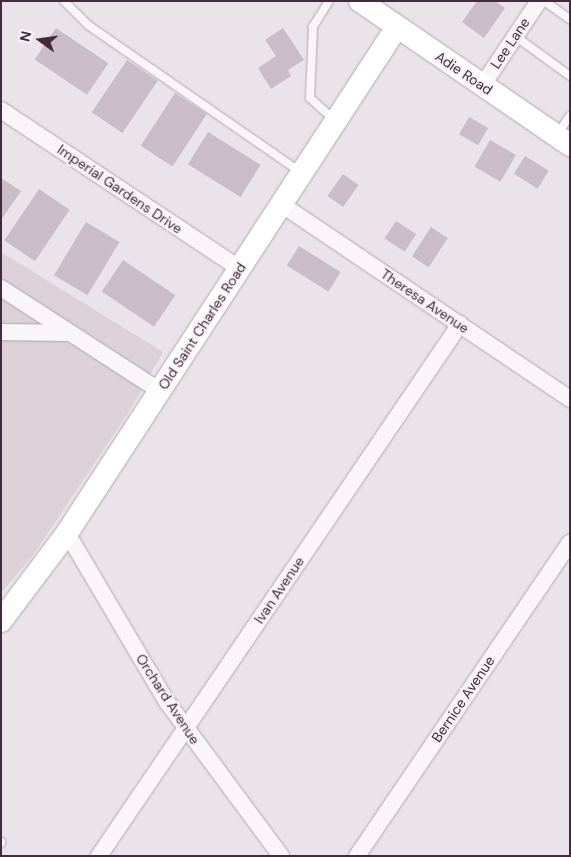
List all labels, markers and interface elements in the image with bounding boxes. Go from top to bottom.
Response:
street label: Lee Lane [487,14,533,72]
north arrow [15,15,65,65]
text: N [15,29,35,44]
street label: Adie Road [432,48,496,98]
street label: Imperial Gardens Drive [54,141,186,237]
street label: Old Saint Charles Road [155,259,249,393]
street label: Theresa Avenue [378,265,472,337]
street label: Ivan Avenue [250,553,308,627]
street label: Orchard Avenue [133,651,203,747]
street label: Bernice Avenue [428,653,498,745]

